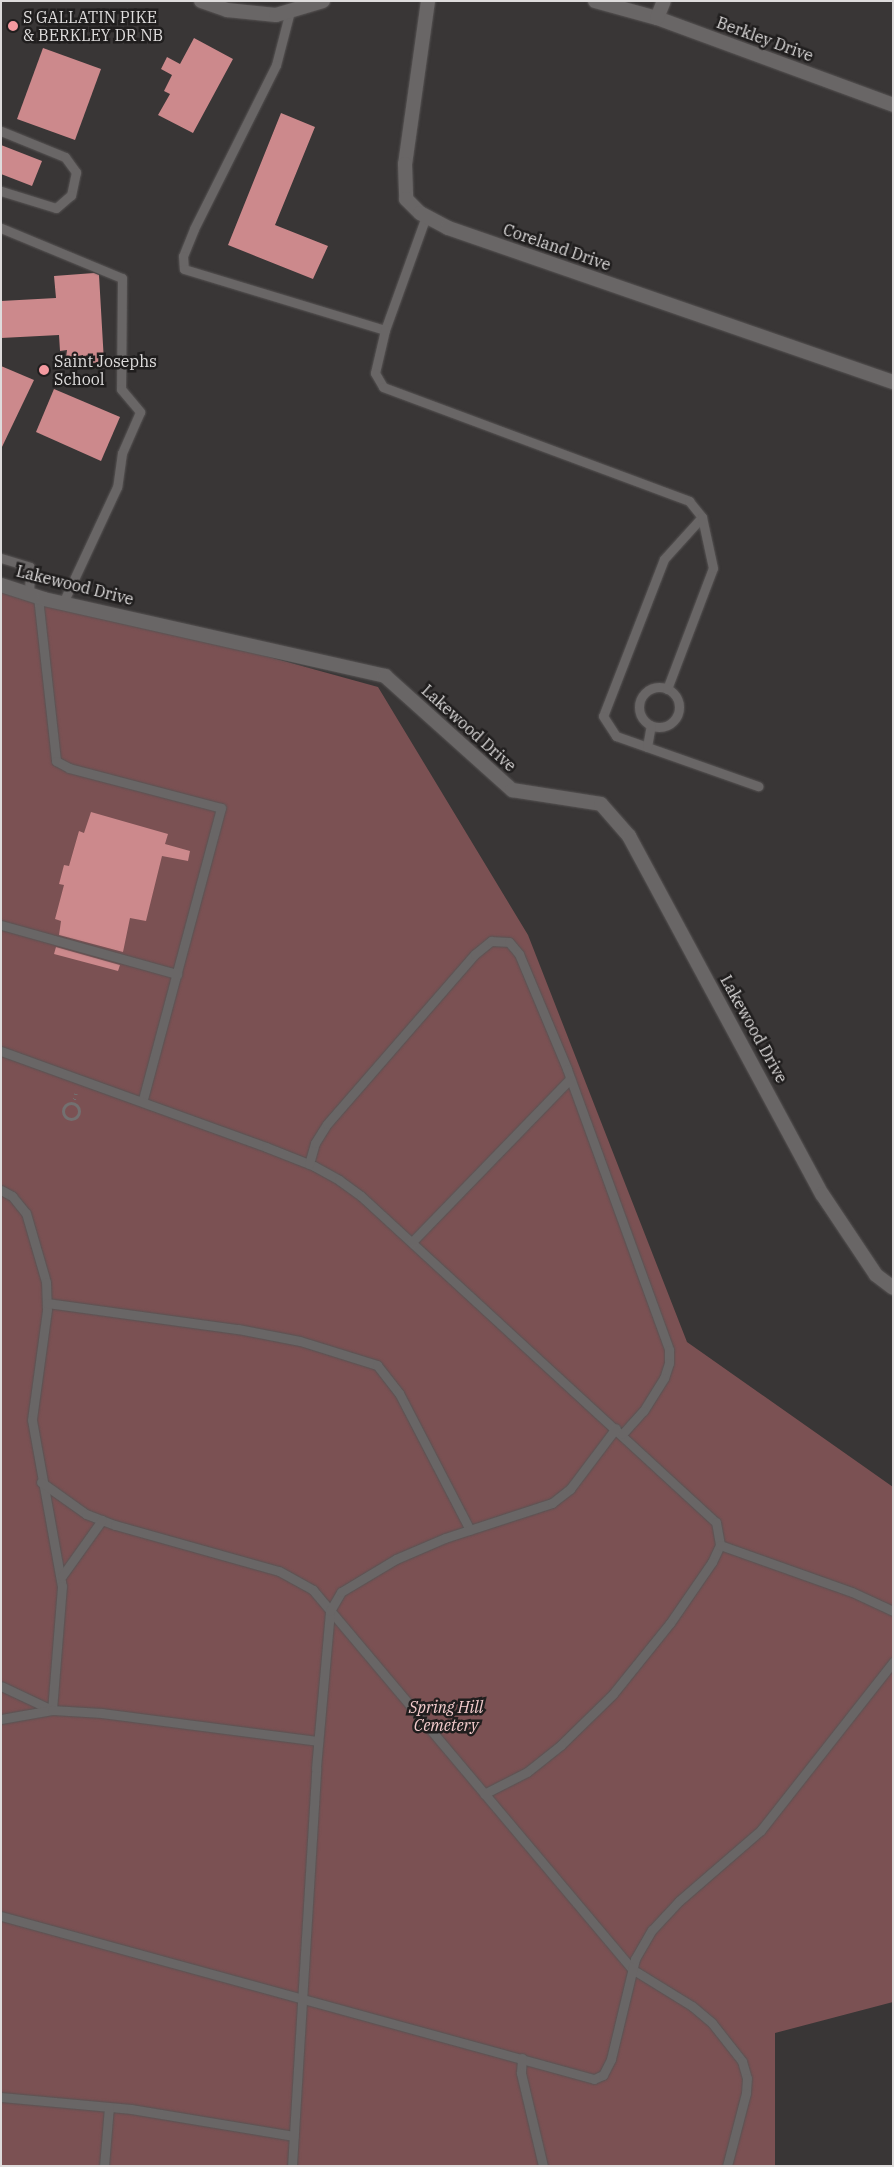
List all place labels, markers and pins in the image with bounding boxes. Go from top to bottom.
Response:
place label: S GALLATIN PIKE & BERKLEY DR NB [23,7,163,45]
marker: S GALLATIN PIKE & BERKLEY DR NB [7,20,19,32]
place label: Saint Josephs School [54,351,157,389]
marker: Saint Josephs School [38,364,50,376]

